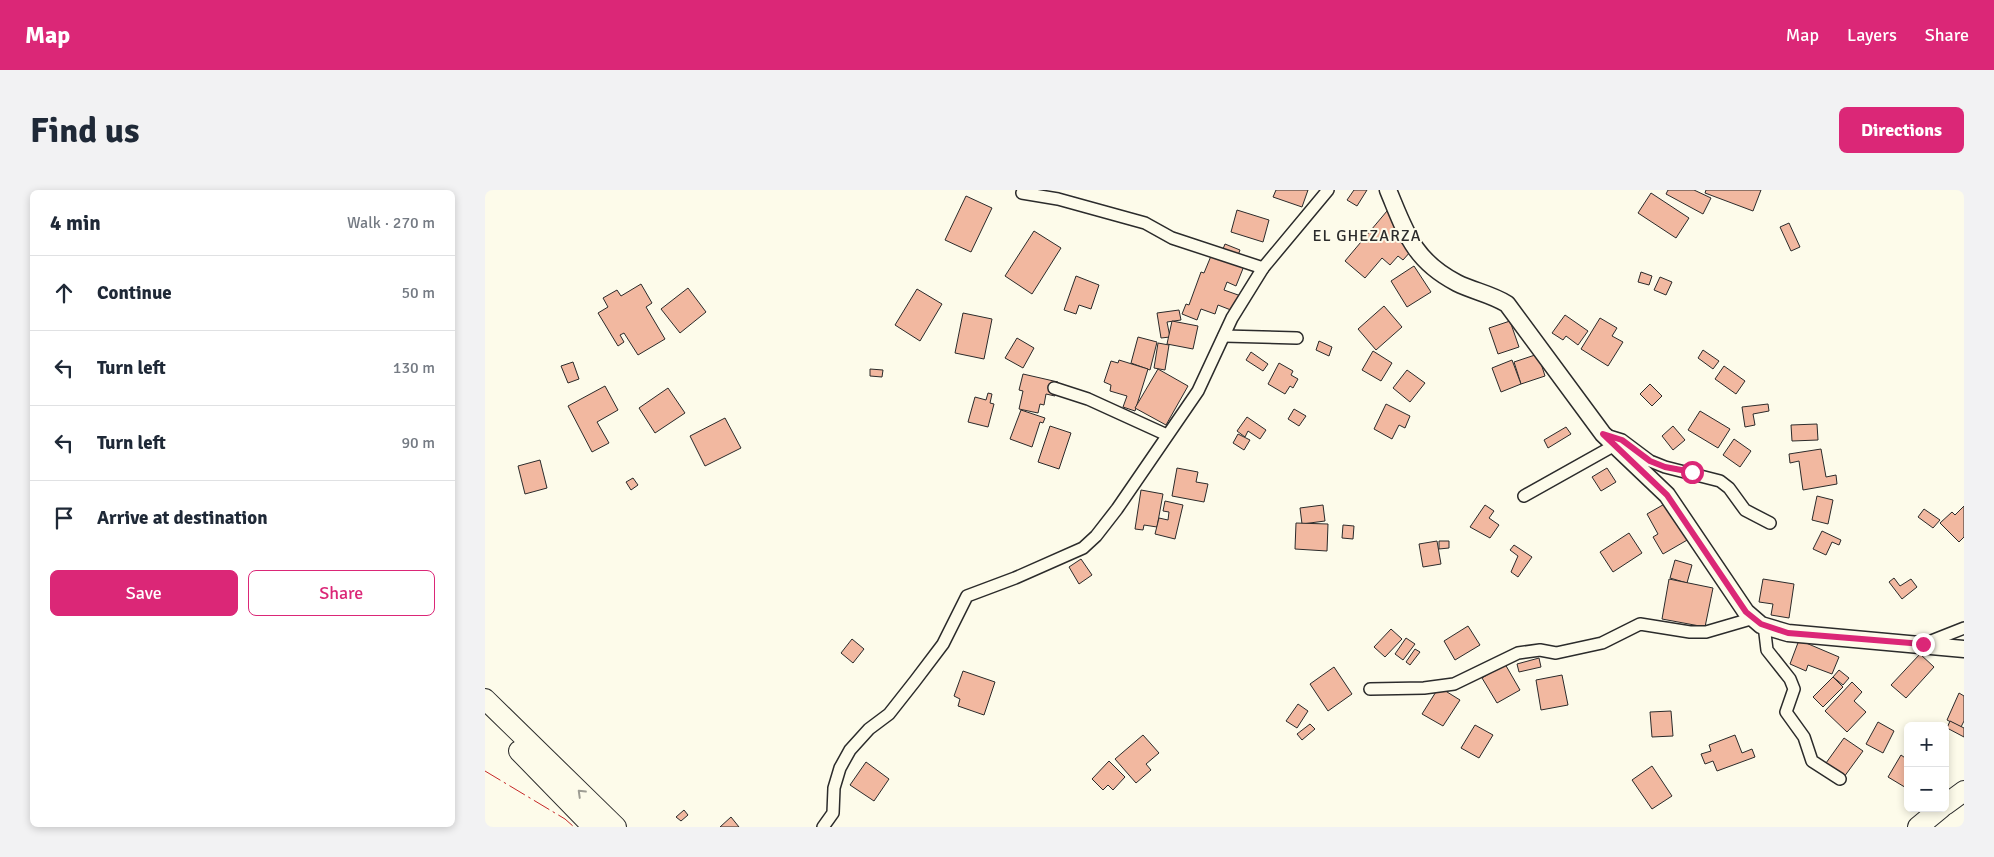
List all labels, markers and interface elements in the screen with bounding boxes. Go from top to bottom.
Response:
text: Map [25,20,70,50]
text: Map [1786,24,1819,46]
text: Layers [1847,24,1897,46]
text: Share [1925,24,1969,46]
button: Directions [1839,107,1964,153]
text: Find us [30,109,140,152]
text: 4 min [50,210,101,236]
text: Walk · 270 m [347,213,435,233]
district label: EL GHEZARZA [1312,226,1422,246]
icon: ahead [50,279,78,307]
text: Continue [97,281,172,305]
text: 50 m [401,283,435,303]
icon: left [50,354,78,382]
text: Turn left [97,356,166,380]
text: 130 m [393,358,435,378]
icon: left [50,429,78,457]
text: Turn left [97,431,166,455]
text: 90 m [401,433,435,453]
route start [1681,461,1704,484]
icon: arrive [50,504,78,532]
text: Arrive at destination [97,506,268,530]
button: Save [50,570,238,616]
button: Share [248,570,435,616]
route end [1912,633,1935,656]
map controls [1904,722,1949,812]
button: + [1904,722,1949,767]
button: − [1904,767,1949,812]
one-way arrow [578,790,587,799]

